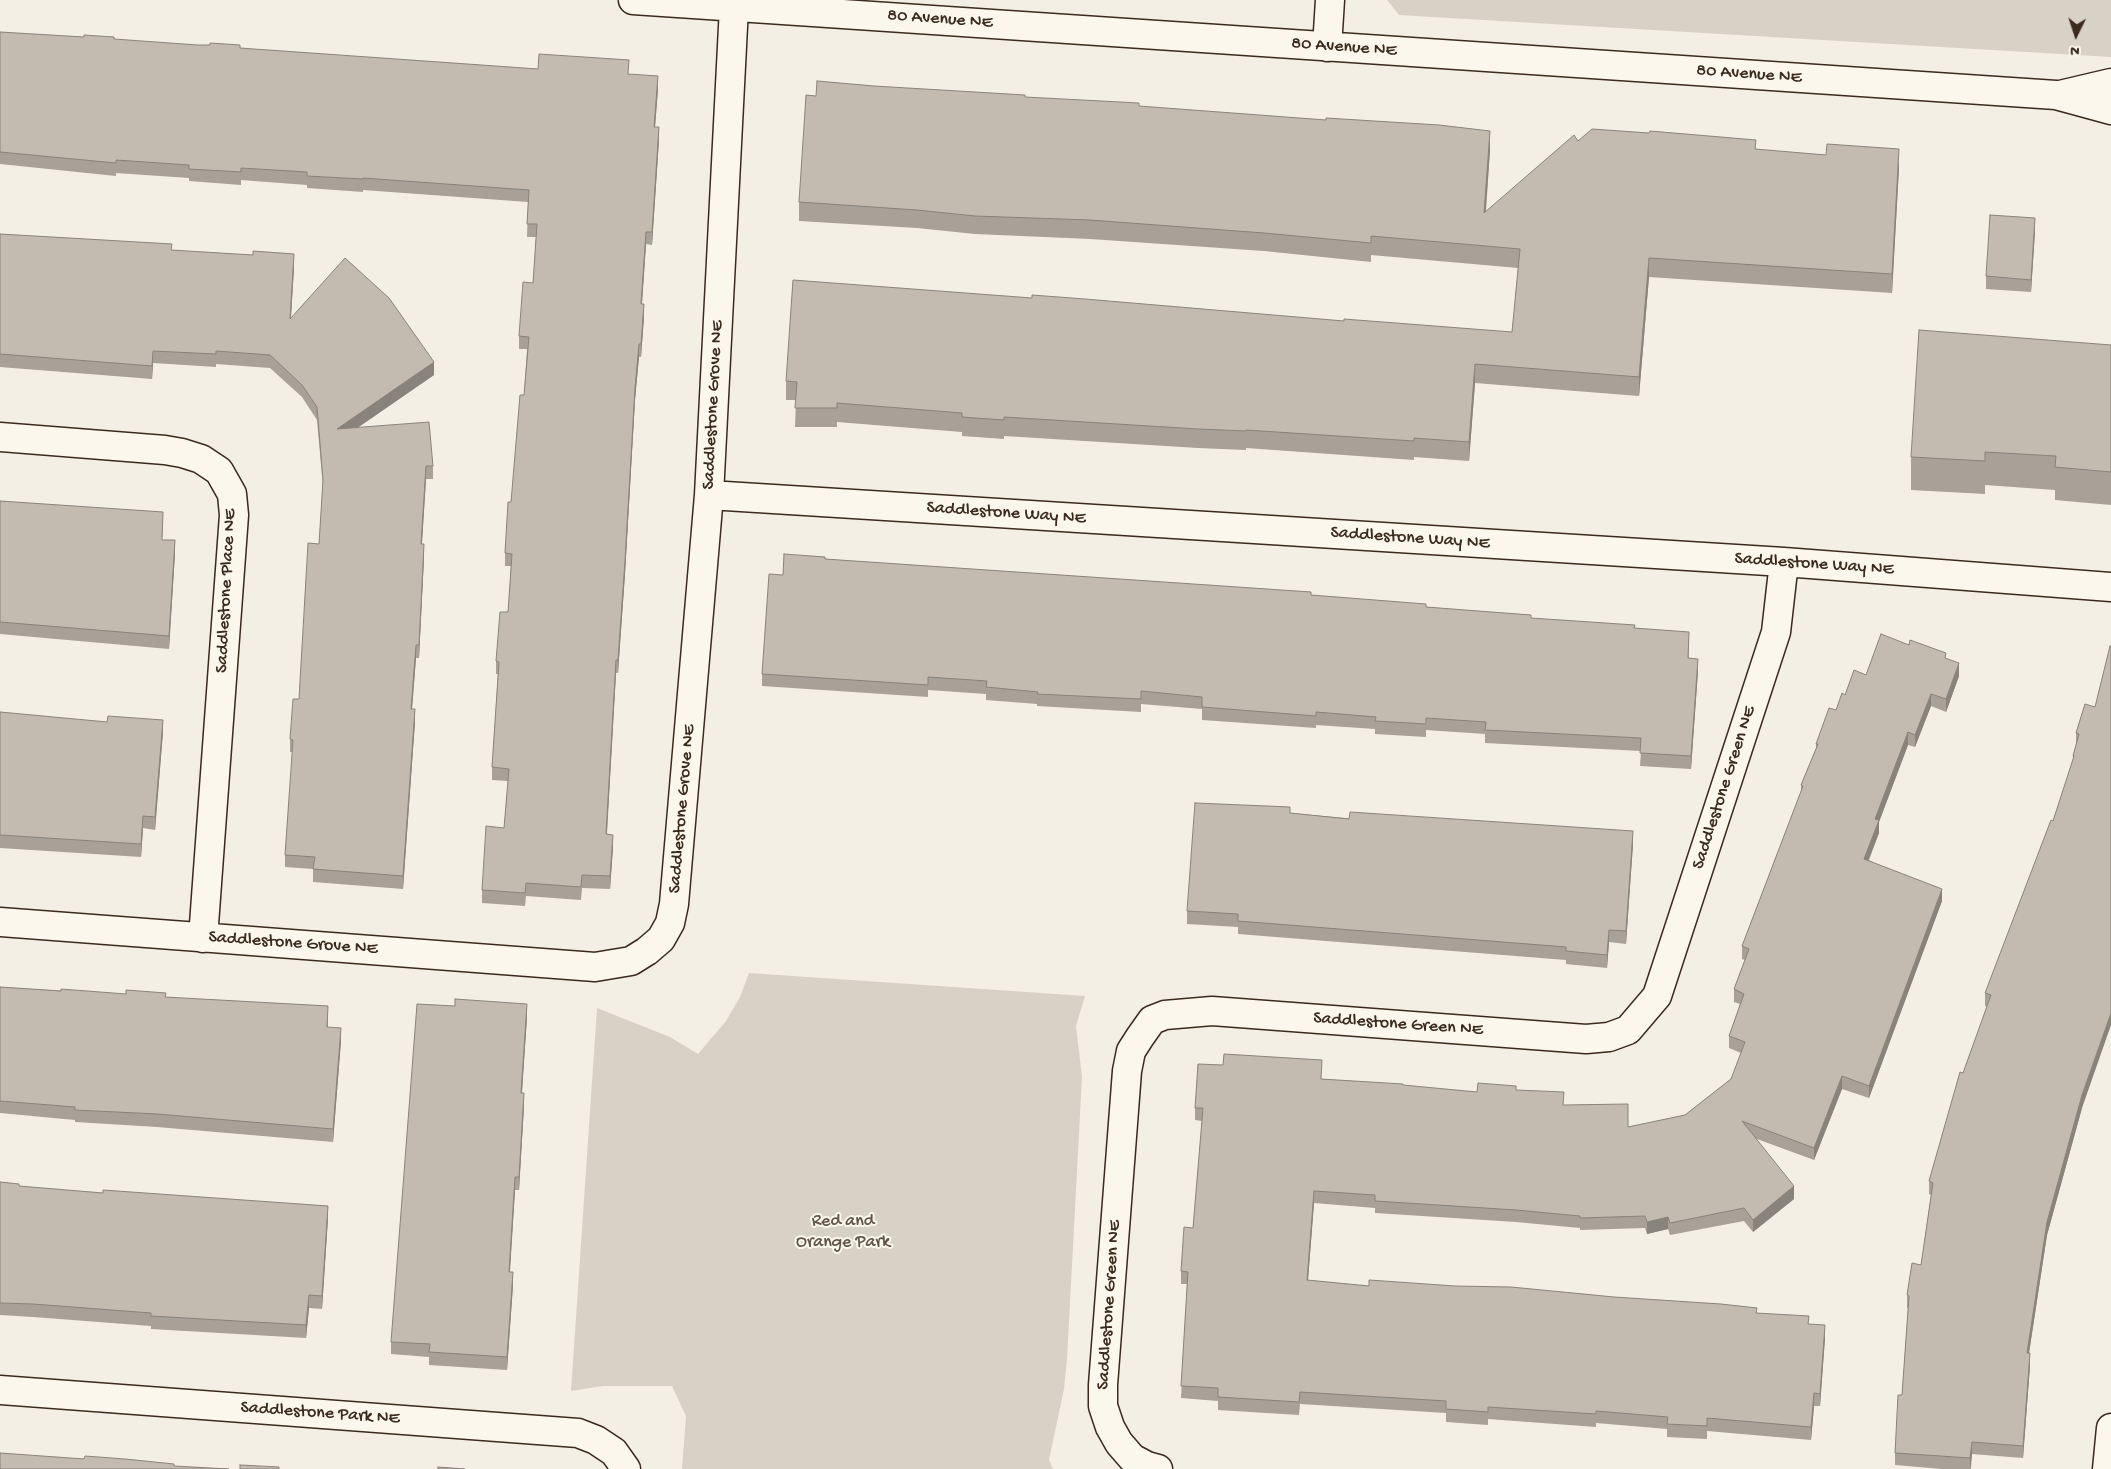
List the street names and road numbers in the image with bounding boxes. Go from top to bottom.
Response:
street label: 80 Avenue NE [887,6,993,34]
street label: 80 Avenue NE [1291,34,1397,62]
street label: 80 Avenue NE [1696,61,1802,89]
street label: Saddlestone Grove NE [699,320,729,490]
street label: Saddlestone Way NE [926,498,1086,530]
street label: Saddlestone Place NE [212,508,242,674]
street label: Saddlestone Way NE [1330,523,1490,555]
street label: Saddlestone Way NE [1734,549,1894,581]
street label: Saddlestone Green NE [1688,704,1762,872]
street label: Saddlestone Grove NE [665,724,701,894]
street label: Saddlestone Grove NE [208,927,378,961]
street label: Saddlestone Green NE [1312,1008,1484,1042]
street label: Saddlestone Green NE [1093,1219,1127,1391]
street label: Saddlestone Park NE [240,1398,400,1430]

